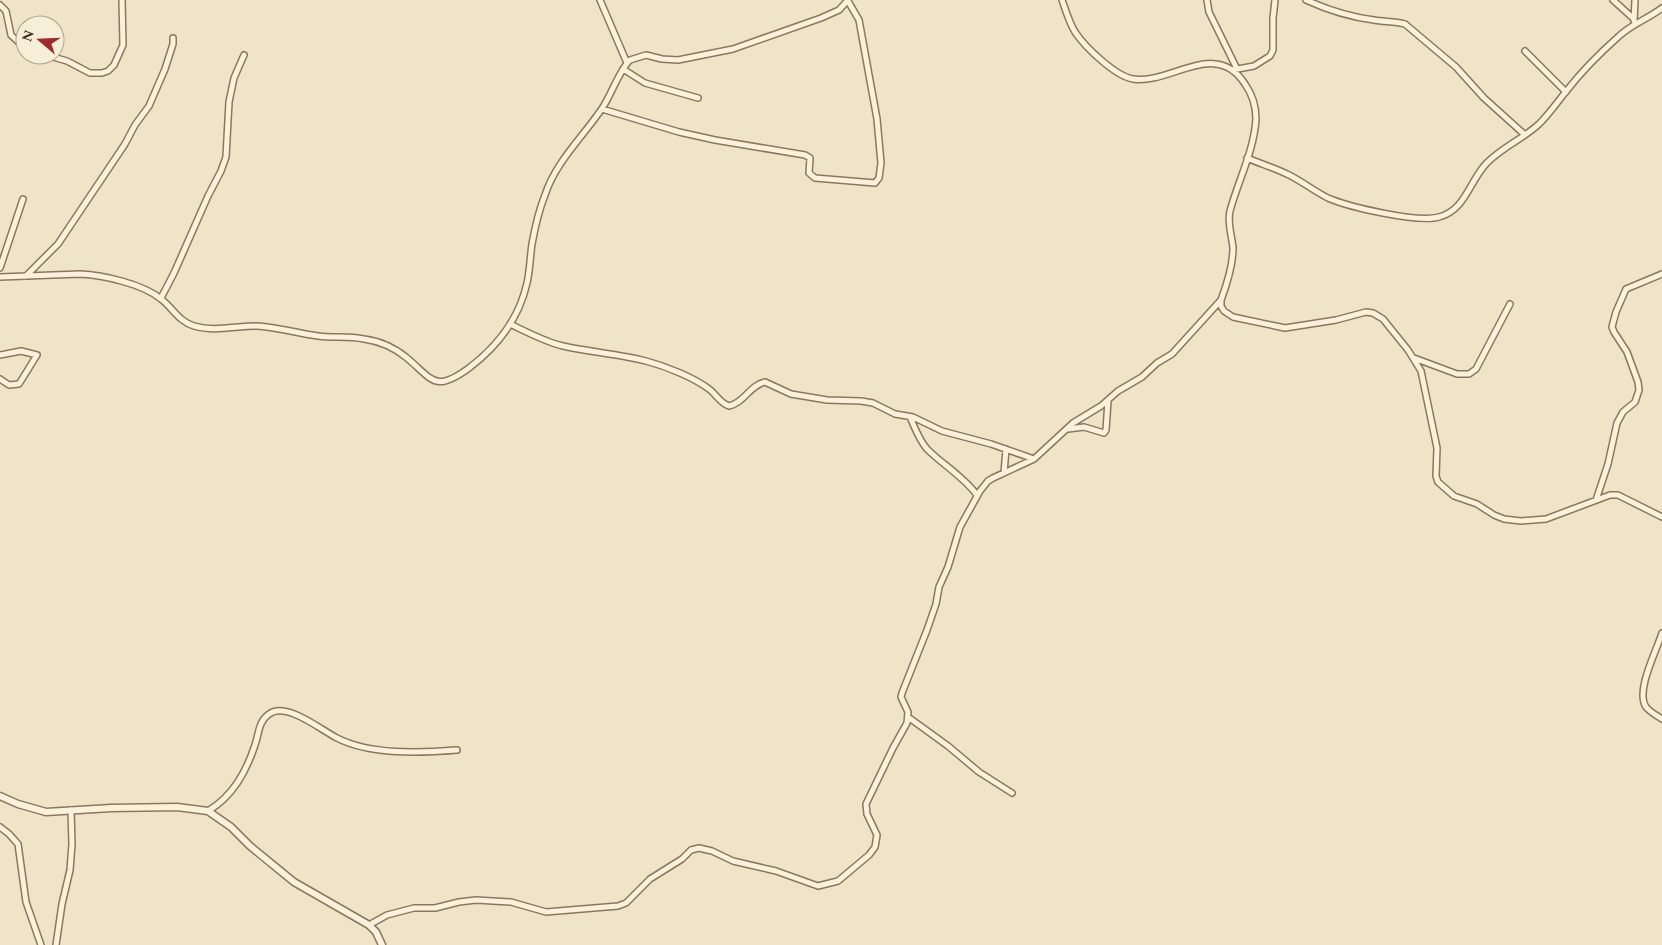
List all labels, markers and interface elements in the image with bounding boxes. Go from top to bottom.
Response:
north arrow [15,15,65,65]
text: N [16,27,40,45]

